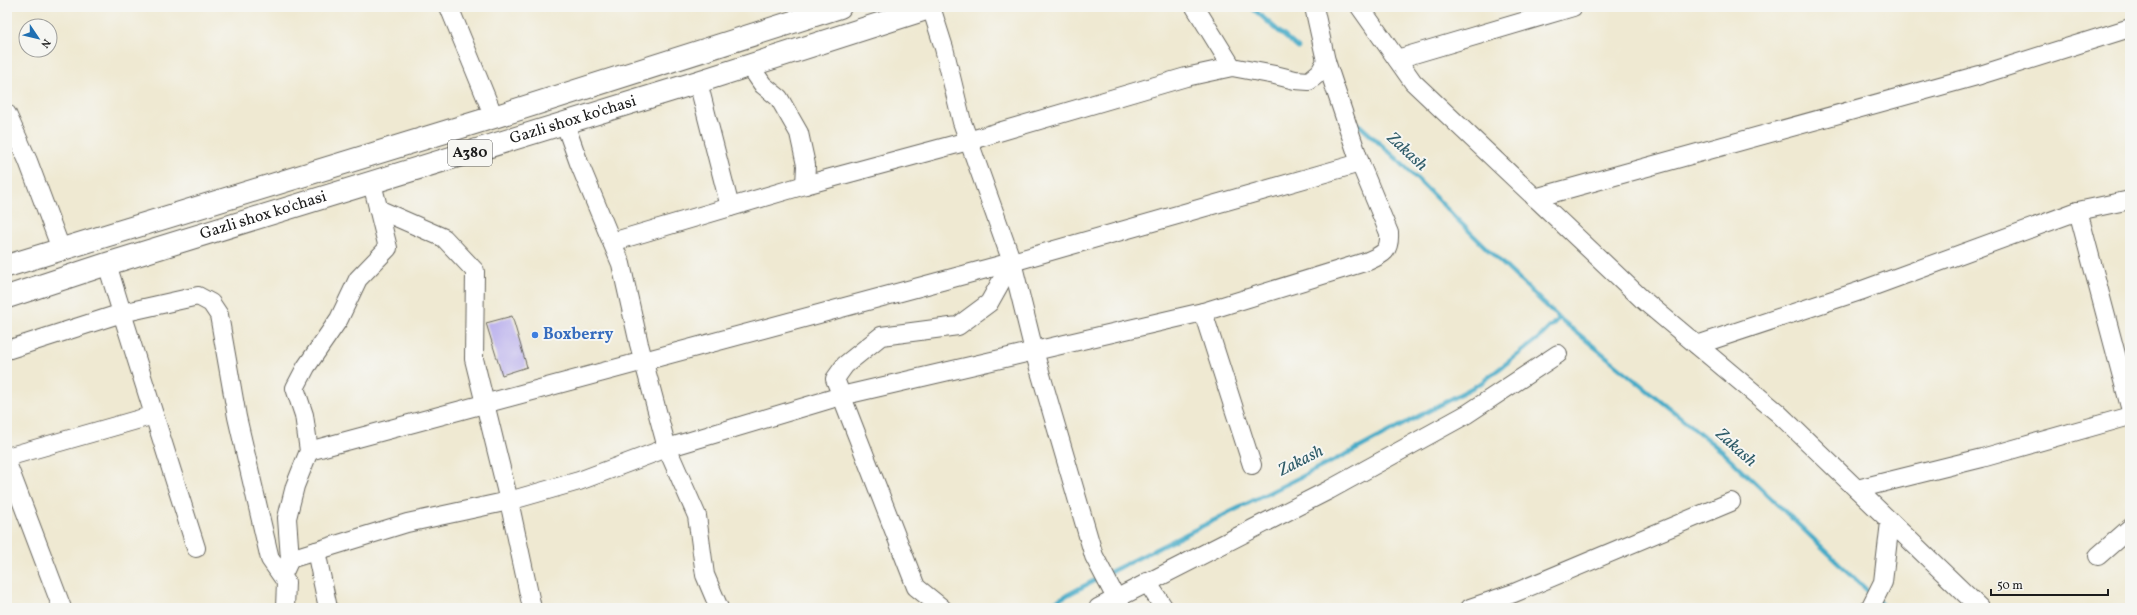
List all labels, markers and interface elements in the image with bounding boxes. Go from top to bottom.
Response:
north arrow [18,18,58,58]
text: N [37,35,53,50]
street label: Gazli shox ko'chasi [507,91,639,150]
water label: Zakash [1381,127,1432,177]
road number: A380 [448,140,492,166]
street label: Gazli shox ko'chasi [197,186,330,246]
place label: Boxberry [543,324,614,346]
marker: Boxberry [530,330,540,340]
water label: Zakash [1710,423,1761,473]
water label: Zakash [1274,440,1328,483]
scale bar [1991,571,2108,597]
text: 50 m [1997,578,2023,594]

